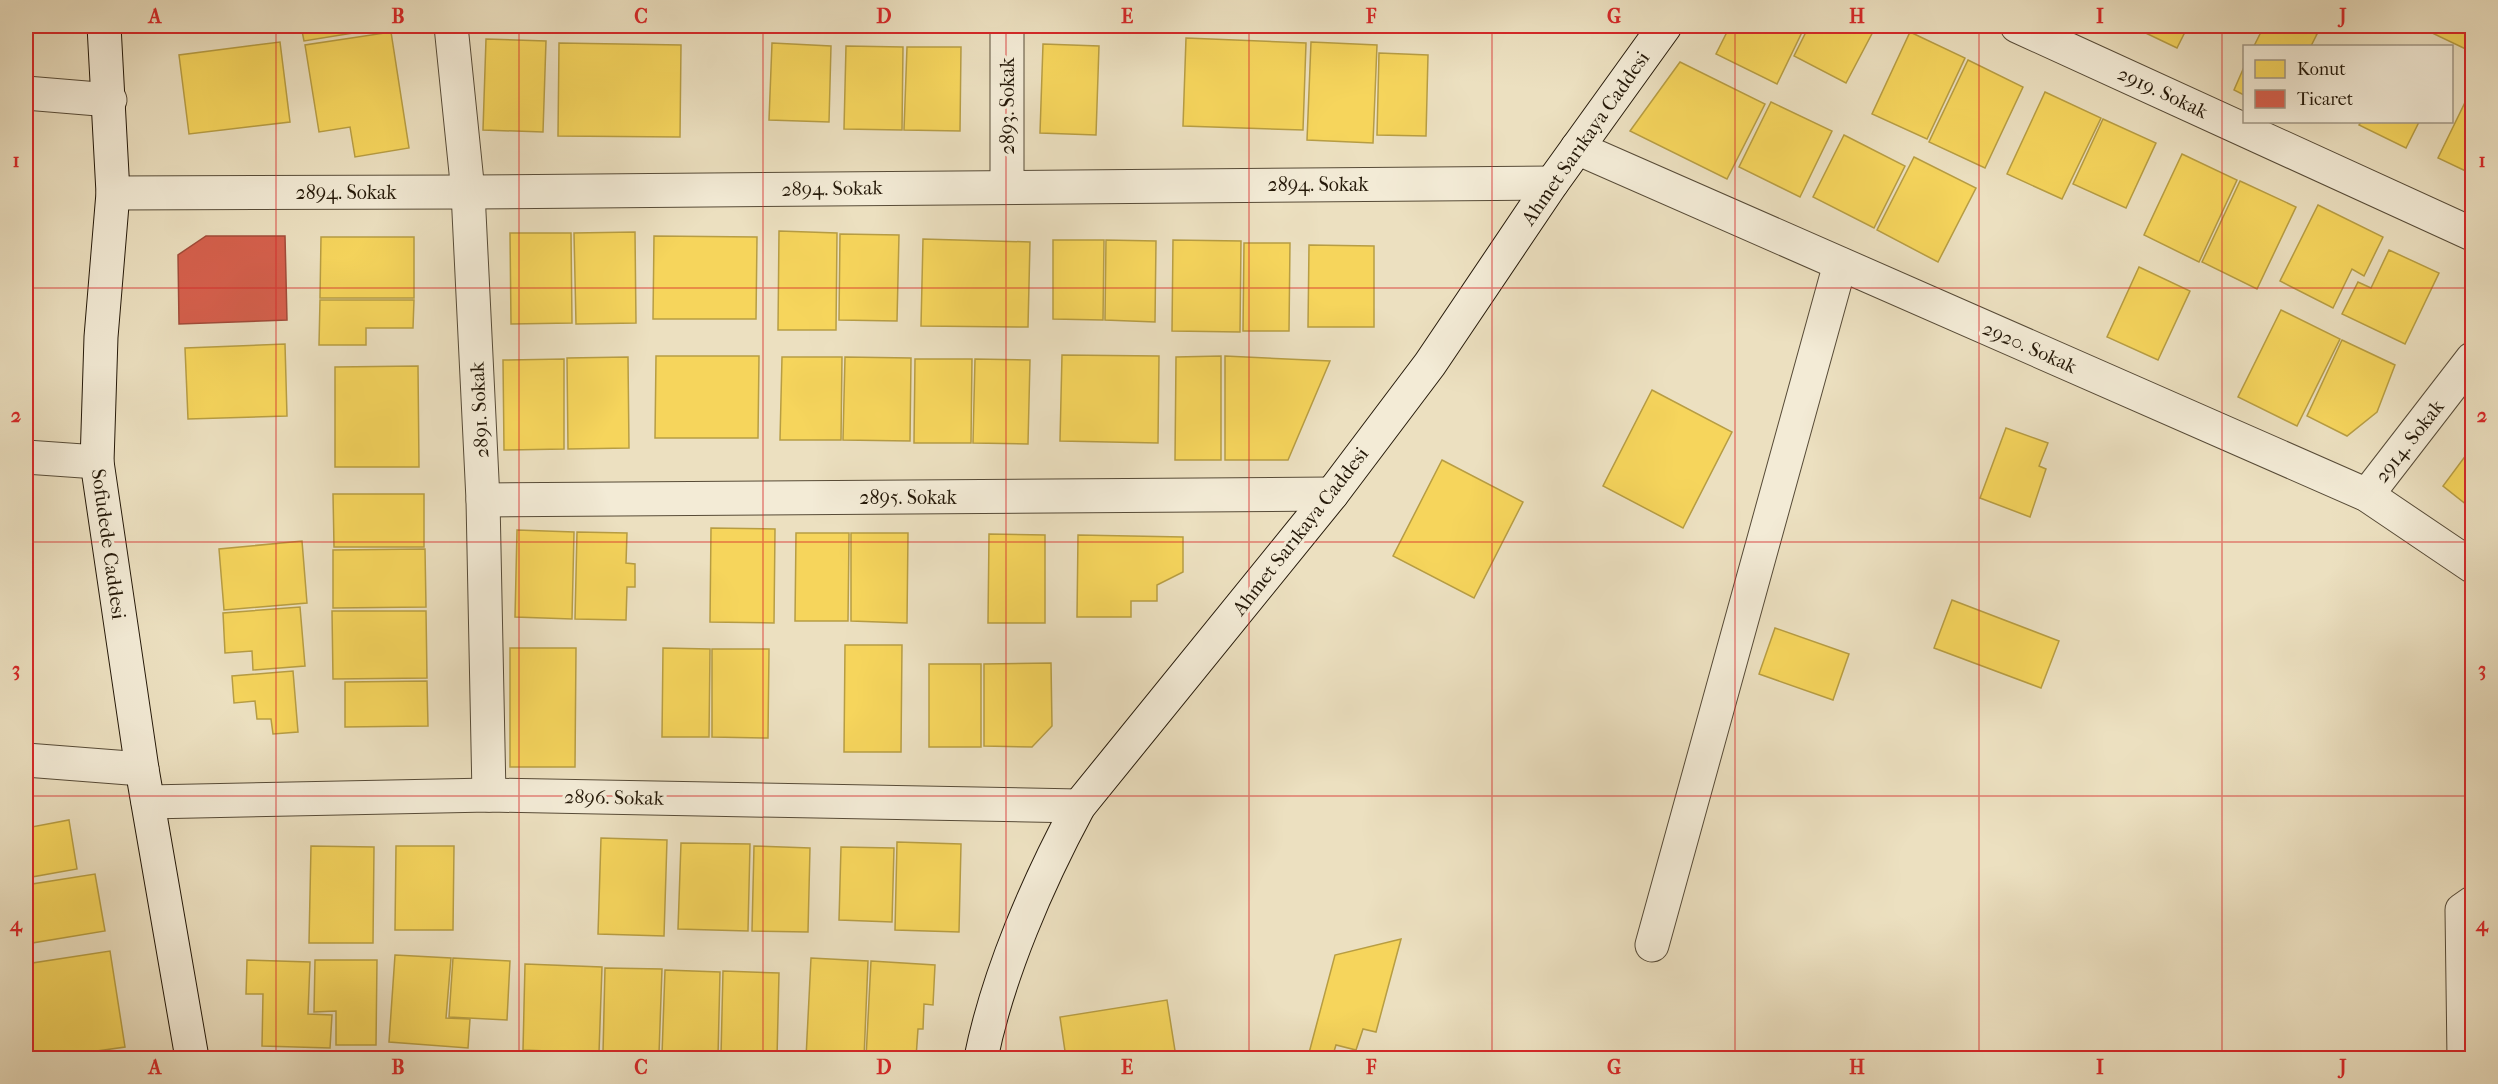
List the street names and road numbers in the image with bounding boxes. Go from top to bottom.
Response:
street label: Ahmet Sarıkaya Caddesi [1516,47,1654,230]
street label: 2893. Sokak [996,57,1019,155]
street label: 2919. Sokak [2114,62,2212,124]
street label: 2894. Sokak [1267,173,1369,196]
street label: 2894. Sokak [781,176,884,201]
street label: 2894. Sokak [295,181,397,204]
street label: 2920. Sokak [1979,317,2081,379]
street label: 2891. Sokak [465,361,494,459]
street label: 2914. Sokak [2370,395,2449,487]
street label: Ahmet Sarıkaya Caddesi [1227,443,1373,621]
street label: Sofudede Caddesi [87,467,130,621]
street label: 2895. Sokak [859,486,958,509]
street label: 2896. Sokak [564,785,665,810]

